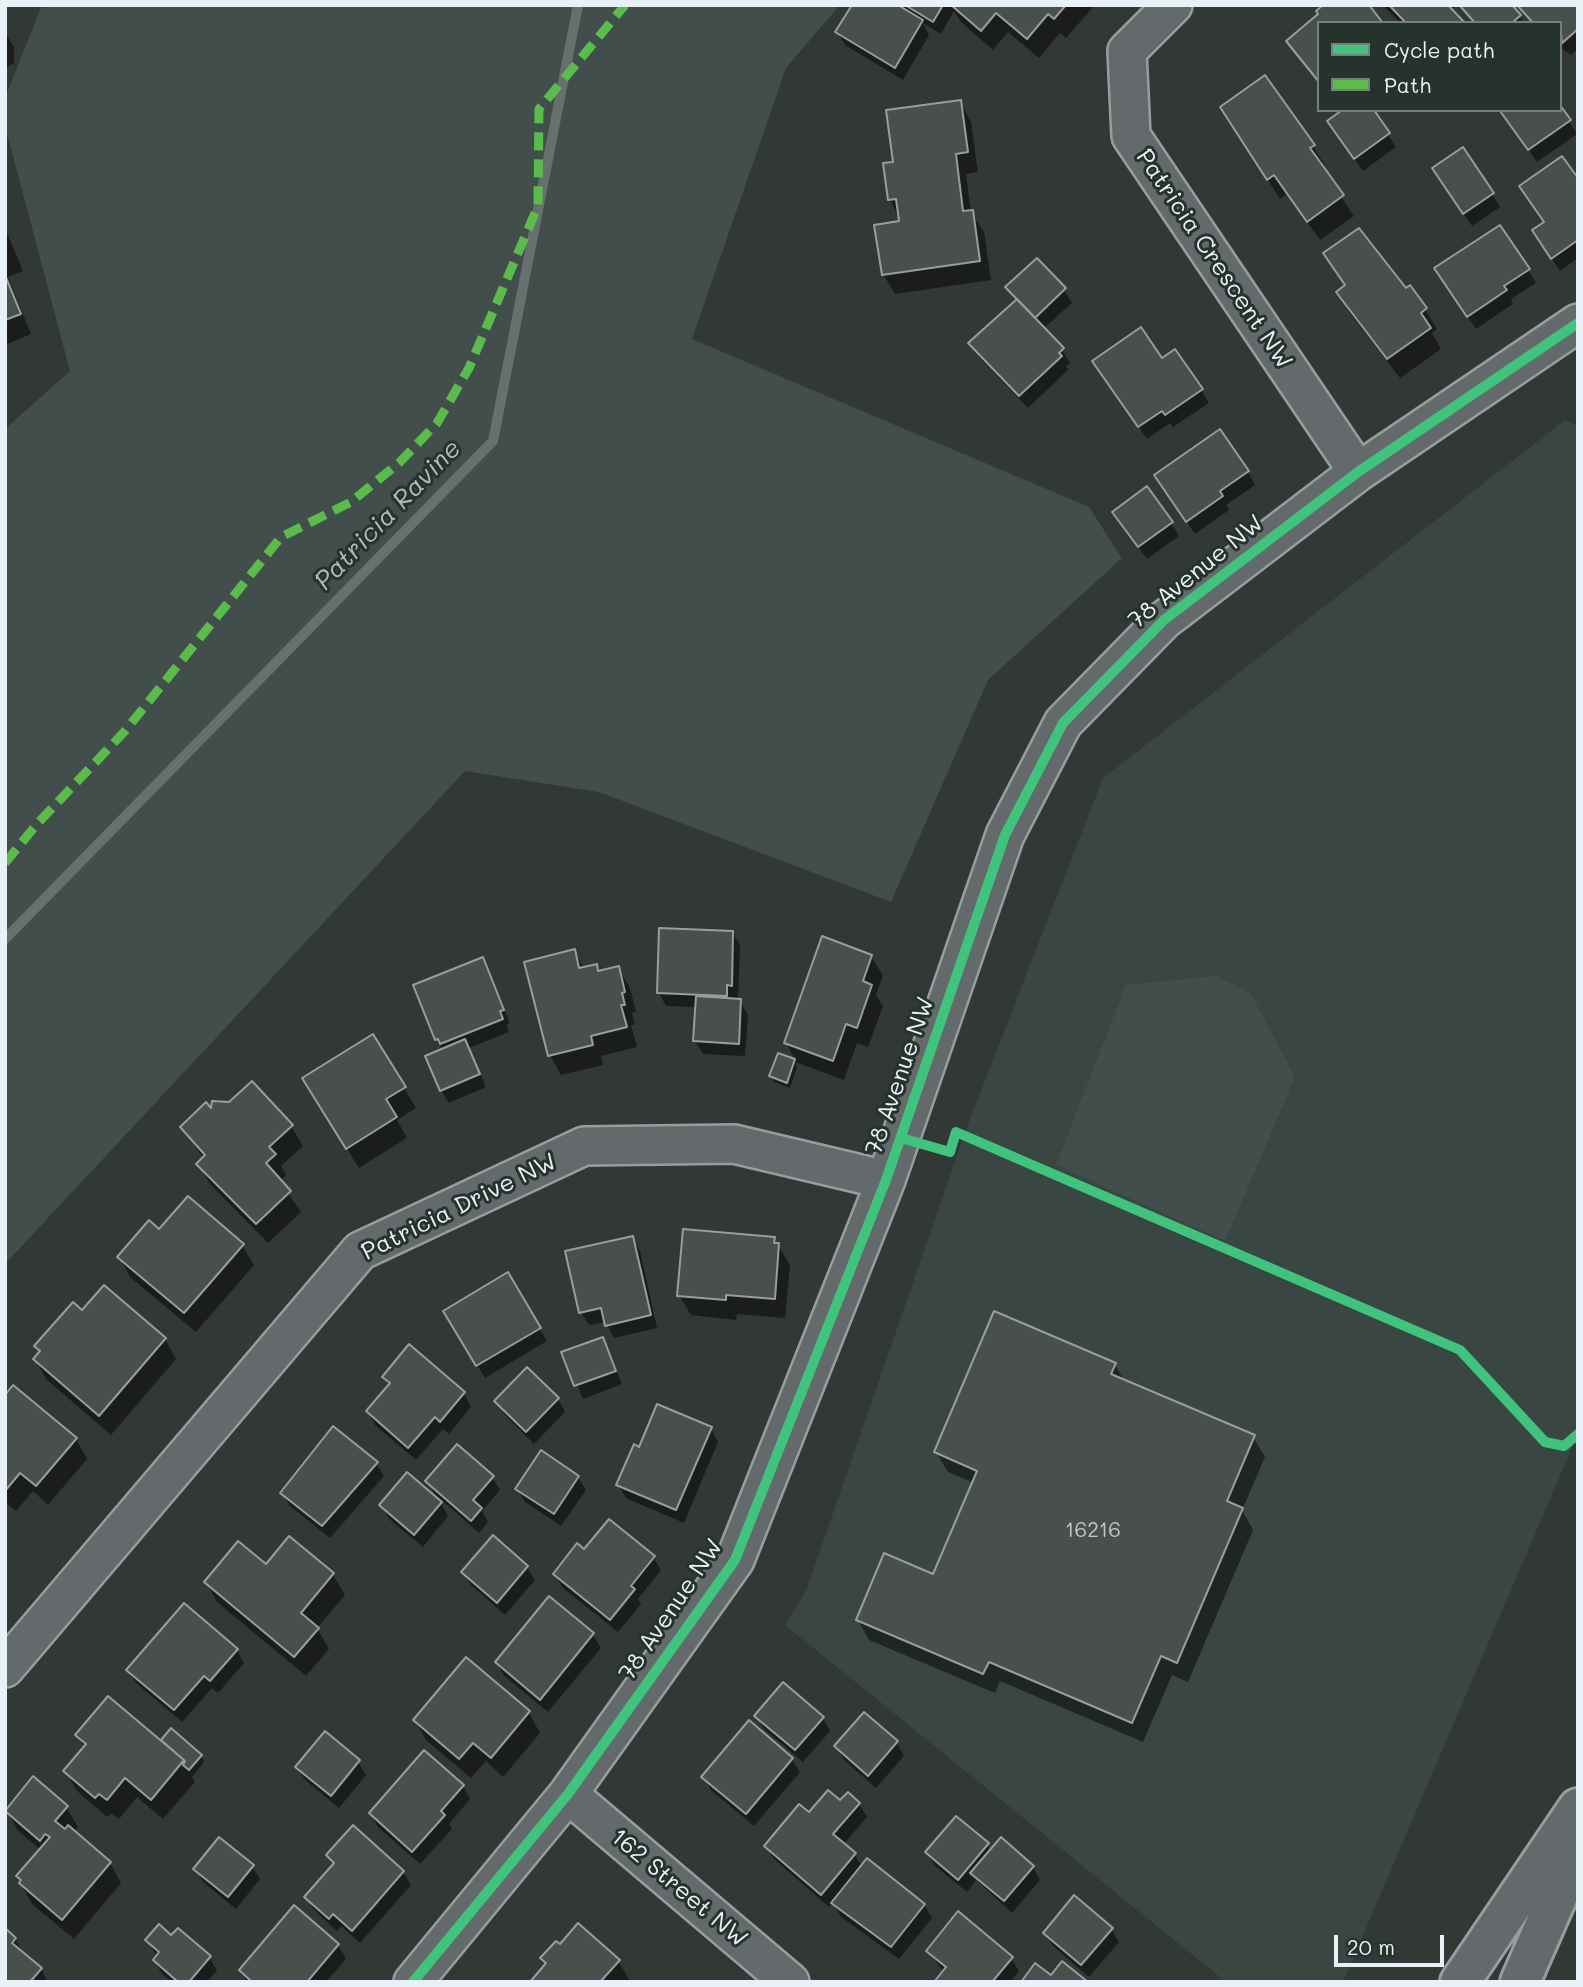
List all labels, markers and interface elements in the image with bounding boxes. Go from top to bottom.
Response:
legend [1317,21,1562,112]
text: Cycle path [1384,36,1494,63]
text: Path [1384,71,1431,98]
street label: Patricia Crescent NW [1130,144,1298,374]
water label: Patricia Ravine [308,433,468,597]
street label: 78 Avenue NW [1123,509,1269,635]
street label: 78 Avenue NW [860,993,940,1159]
street label: Patricia Drive NW [357,1147,561,1267]
house number: 16216 [1065,1518,1121,1544]
street label: 78 Avenue NW [613,1534,729,1686]
street label: 162 Street NW [605,1823,753,1953]
scale bar [1338,1920,1448,1964]
text: 20 m [1347,1933,1395,1960]

